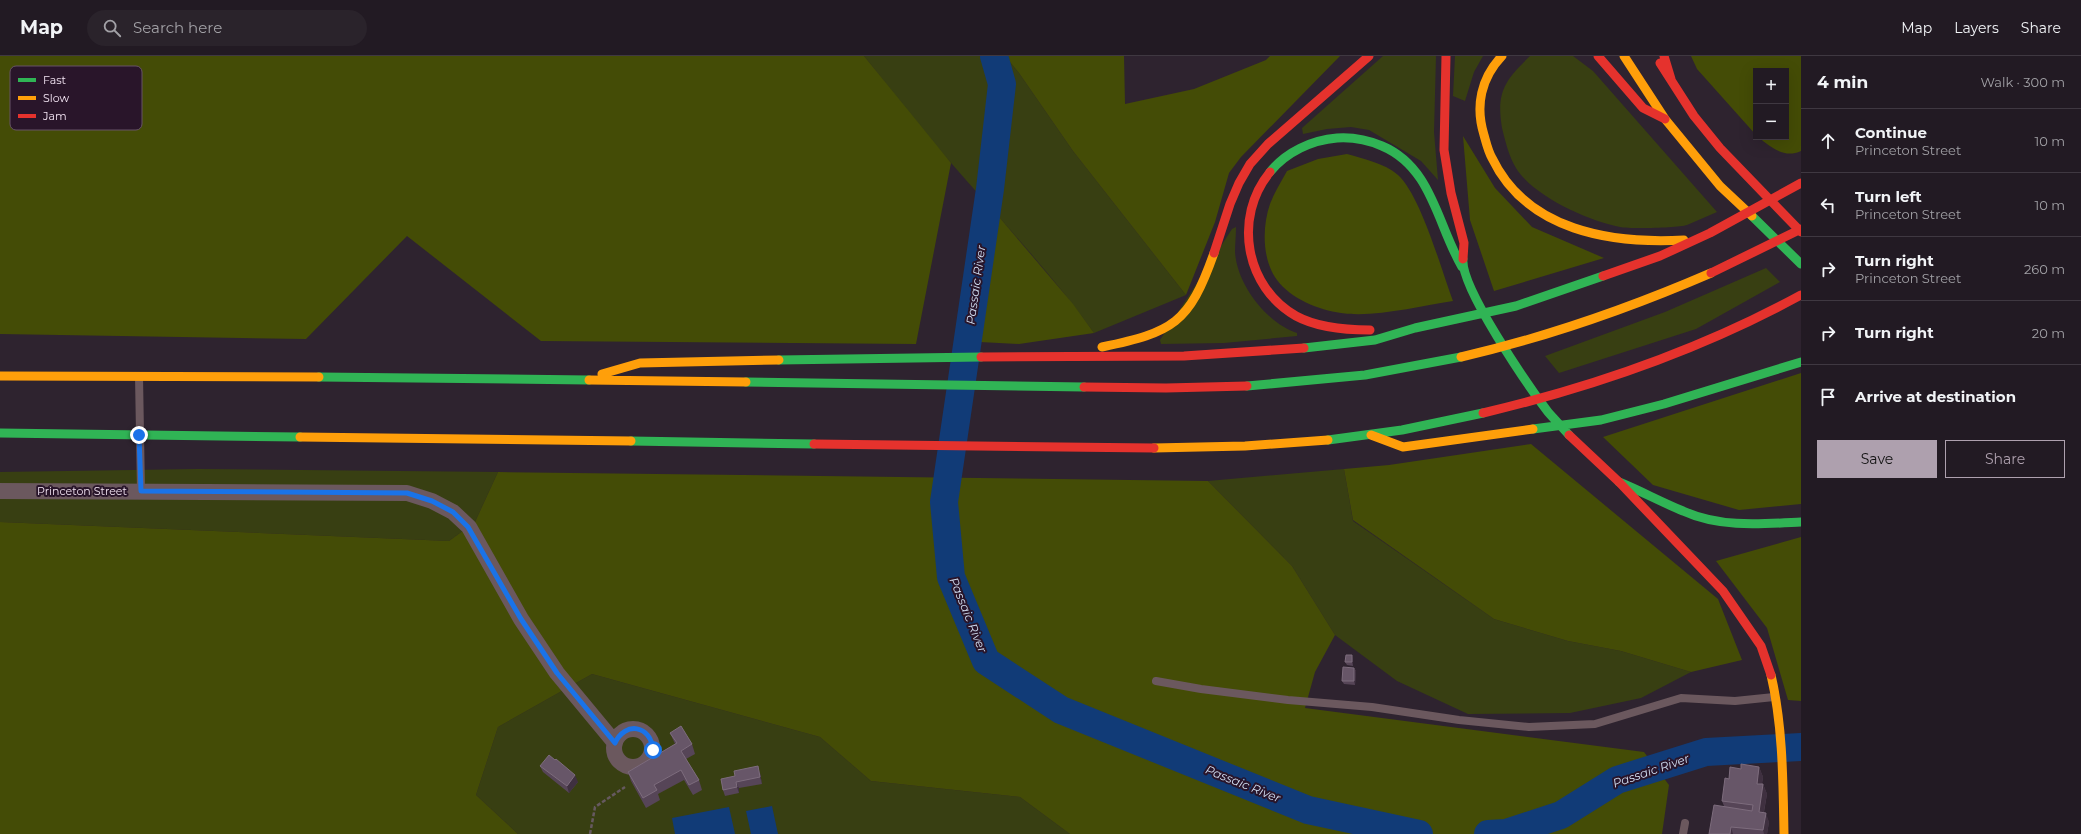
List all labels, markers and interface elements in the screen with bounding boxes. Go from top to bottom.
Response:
search box [87,10,367,46]
text: Map [20,16,63,39]
icon: search [101,17,123,39]
text: Search here [133,18,222,37]
text: Map [1901,19,1932,37]
text: Layers [1954,19,1999,37]
text: Share [2021,19,2061,37]
legend [10,66,142,130]
map controls [1753,68,1789,140]
button: + [1753,68,1789,104]
text: 4 min [1817,72,1868,92]
text: Fast [43,73,67,87]
text: Walk · 300 m [1980,74,2065,90]
text: Slow [43,91,69,105]
button: − [1753,104,1789,140]
text: Jam [42,109,67,123]
text: Continue [1855,123,1927,142]
icon: ahead [1817,130,1839,152]
text: 10 m [2035,133,2065,149]
text: Princeton Street [1855,142,1961,158]
text: Turn left [1855,187,1922,206]
icon: left [1817,194,1839,216]
text: 10 m [2035,197,2065,213]
text: Princeton Street [1855,206,1961,222]
water label: Passaic River [963,244,989,326]
text: Turn right [1855,251,1934,270]
icon: right [1817,258,1839,280]
text: 260 m [2024,261,2065,277]
text: Princeton Street [1855,270,1961,286]
icon: right [1817,322,1839,344]
text: Turn right [1855,323,1934,342]
text: 20 m [2032,325,2065,341]
icon: arrive [1817,386,1839,408]
text: Arrive at destination [1855,387,2016,406]
route end [130,426,148,444]
button: Save [1817,440,1937,478]
button: Share [1945,440,2065,478]
street label: Princeton Street [37,484,127,498]
water label: Passaic River [947,575,990,655]
route start [644,741,662,759]
water label: Passaic River [1611,750,1691,791]
water label: Passaic River [1203,762,1283,806]

